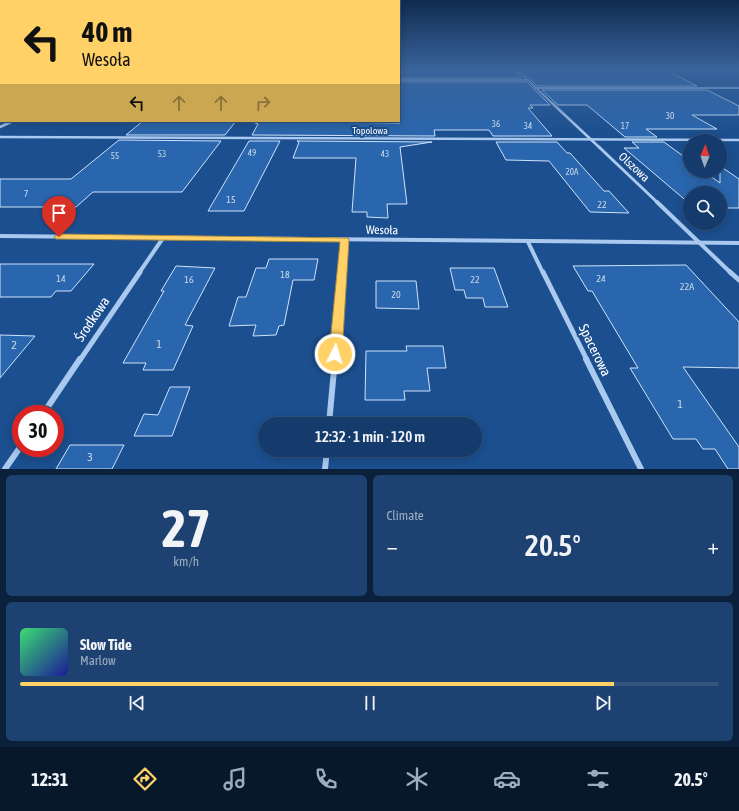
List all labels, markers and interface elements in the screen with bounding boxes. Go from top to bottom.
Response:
icon: left [16,16,68,68]
text: 40 m [82,16,132,48]
text: Wesoła [82,49,131,70]
icon: left [126,92,148,114]
icon: ahead [168,92,190,114]
icon: ahead [210,92,232,114]
icon: right [252,92,274,114]
house number: 30 [666,111,674,121]
house number: 36 [492,119,500,129]
house number: 34 [524,121,532,131]
house number: 17 [621,121,629,131]
street label: Topolowa [352,125,388,136]
north arrow [683,134,727,178]
map controls [683,134,727,230]
house number: 49 [248,148,256,158]
house number: 53 [158,149,166,159]
house number: 43 [381,149,389,159]
street label: Olszowa [616,149,652,185]
house number: 55 [111,151,119,161]
house number: 20A [566,167,579,177]
button: search [683,186,727,230]
house number: 7 [24,188,29,199]
house number: 15 [226,194,236,205]
pin [42,196,76,237]
house number: 22 [597,199,607,210]
icon: arrive [48,202,70,224]
street label: Wesoła [366,223,398,237]
house number: 18 [280,269,290,280]
house number: 14 [56,273,66,284]
house number: 24 [596,273,606,284]
house number: 16 [184,274,194,285]
house number: 22 [470,274,480,285]
house number: 22A [680,281,694,292]
house number: 20 [391,289,401,300]
street label: Środkowa [71,294,113,344]
street label: Spacerowa [576,321,614,379]
position arrow [314,333,356,375]
house number: 1 [156,337,162,351]
house number: 2 [11,338,17,352]
house number: 1 [677,397,683,411]
speed limit sign: 30 [12,405,64,457]
text: 12:32 · 1 min · 120 m [315,428,425,445]
house number: 3 [87,450,93,464]
text: 27 [162,498,211,558]
text: Climate [387,508,424,523]
text: 20.5° [525,528,581,562]
text: − [387,533,398,559]
text: + [708,533,719,559]
text: km/h [173,554,199,569]
text: Slow Tide [80,636,132,653]
text: Marlow [80,653,116,668]
icon: previous [126,692,148,714]
icon: pause [359,692,381,714]
icon: next [592,692,614,714]
icon: directions [131,765,159,793]
icon: music [221,765,249,793]
icon: phone [312,765,340,793]
icon: climate [403,765,431,793]
icon: car [493,765,521,793]
icon: filters [584,765,612,793]
text: 12:31 [31,769,68,790]
text: 20.5° [674,769,708,790]

